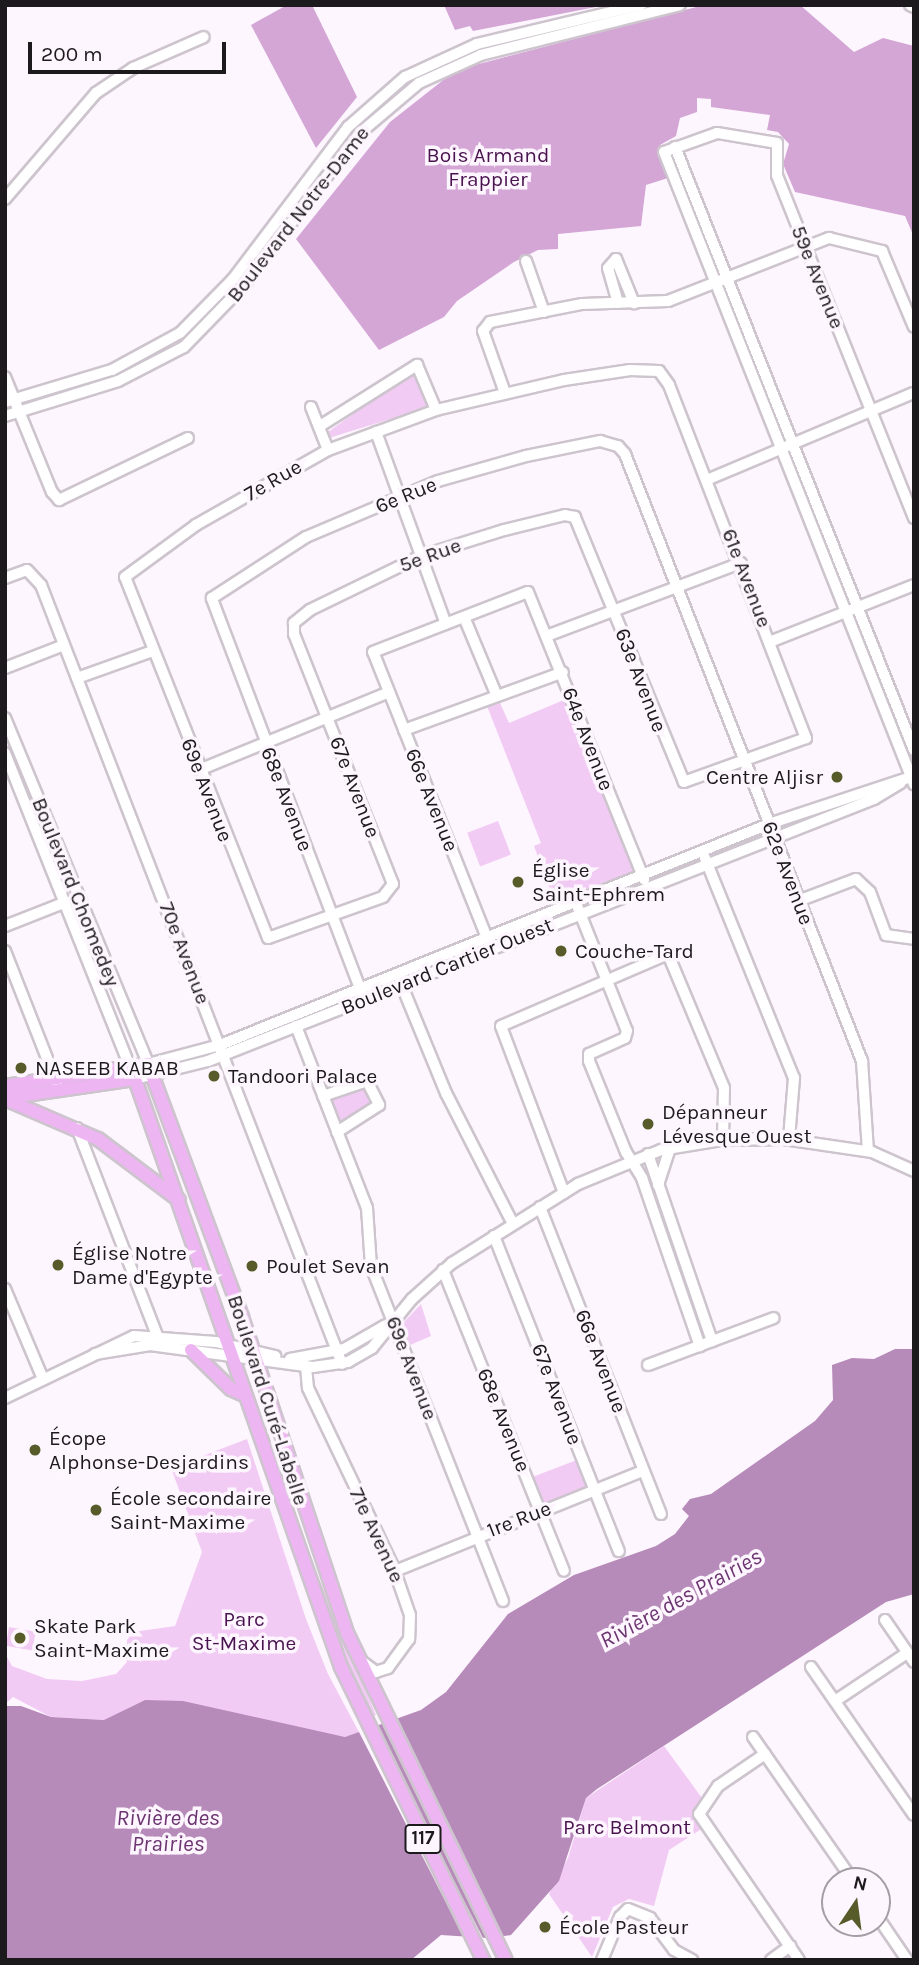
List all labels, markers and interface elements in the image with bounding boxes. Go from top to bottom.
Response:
scale bar [32,28,229,72]
text: 200 m [41,42,103,66]
street label: Boulevard Notre-Dame [221,121,375,307]
park label: Bois Armand Frappier [427,142,549,192]
street label: 59e Avenue [786,222,850,332]
street label: 7e Rue [240,454,306,506]
street label: 6e Rue [372,471,440,519]
street label: 61e Avenue [717,525,777,631]
street label: 5e Rue [396,532,464,578]
street label: 63e Avenue [610,624,672,736]
street label: 64e Avenue [557,684,619,794]
street label: 67e Avenue [324,733,386,841]
street label: 69e Avenue [176,735,238,845]
street label: 68e Avenue [256,743,318,855]
street label: 66e Avenue [400,745,464,855]
place label: Centre Aljisr [706,764,823,790]
marker: Centre Aljisr [829,769,845,785]
street label: Boulevard Chomedey [27,794,125,990]
street label: 62e Avenue [757,818,819,928]
place label: Église Saint-Ephrem [532,857,665,907]
marker: Église Saint-Ephrem [510,874,526,890]
street label: 70e Avenue [154,898,216,1008]
street label: Boulevard Cartier Ouest [337,912,557,1020]
place label: Couche-Tard [575,938,694,964]
marker: Couche-Tard [553,943,569,959]
place label: NASEEB KABAB [35,1055,179,1081]
marker: NASEEB KABAB [13,1060,29,1076]
place label: Tandoori Palace [228,1063,377,1089]
marker: Tandoori Palace [206,1068,222,1084]
place label: Dépanneur Lévesque Ouest [662,1099,812,1149]
marker: Dépanneur Lévesque Ouest [640,1116,656,1132]
place label: Église Notre Dame d'Egypte [72,1240,213,1290]
place label: Poulet Sevan [266,1253,390,1279]
marker: Église Notre Dame d'Egypte [50,1257,66,1273]
marker: Poulet Sevan [244,1258,260,1274]
street label: Boulevard Curé-Labelle [222,1292,314,1508]
street label: 66e Avenue [570,1306,632,1416]
street label: 69e Avenue [381,1313,443,1423]
street label: 67e Avenue [526,1340,588,1448]
street label: 68e Avenue [472,1364,536,1476]
place label: Écope Alphonse-Desjardins [49,1425,249,1475]
marker: Écope Alphonse-Desjardins [27,1442,43,1458]
street label: 71e Avenue [344,1484,410,1586]
place label: École secondaire Saint-Maxime [110,1485,271,1535]
street label: 1re Rue [483,1495,555,1543]
marker: École secondaire Saint-Maxime [88,1502,104,1518]
water label: Rivière des Prairies [595,1543,767,1655]
park label: Parc St-Maxime [192,1606,296,1656]
place label: Skate Park Saint-Maxime [34,1613,169,1663]
marker: Skate Park Saint-Maxime [12,1630,28,1646]
water label: Rivière des Prairies [116,1804,220,1858]
park label: Parc Belmont [563,1814,691,1840]
road number: 117 [404,1824,442,1854]
north arrow [821,1867,891,1937]
text: N [851,1871,869,1896]
place label: École Pasteur [559,1914,688,1940]
marker: École Pasteur [537,1919,553,1935]

